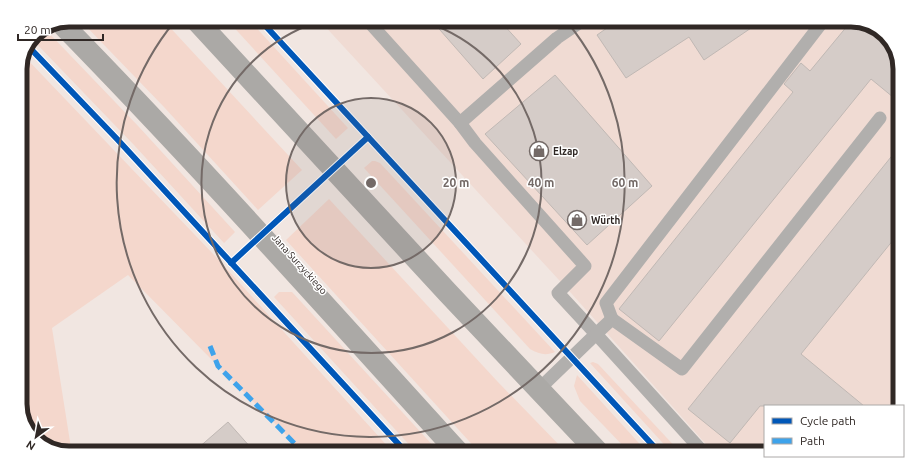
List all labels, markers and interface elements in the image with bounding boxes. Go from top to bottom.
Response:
scale bar [18,16,103,42]
text: 20 m [24,23,51,36]
shop icon: Elzap [528,140,550,162]
place label: Elzap [553,146,578,157]
centre of rings [364,176,378,190]
text: 20 m [443,176,469,189]
text: 40 m [528,176,554,189]
text: 60 m [612,176,638,189]
shop icon: Würth [566,209,588,231]
place label: Würth [591,215,621,226]
street label: Jana Surzyckiego [270,232,329,297]
legend [764,405,904,457]
text: Cycle path [800,414,856,427]
north arrow [16,417,56,457]
text: Path [800,434,825,447]
text: N [24,438,37,453]

